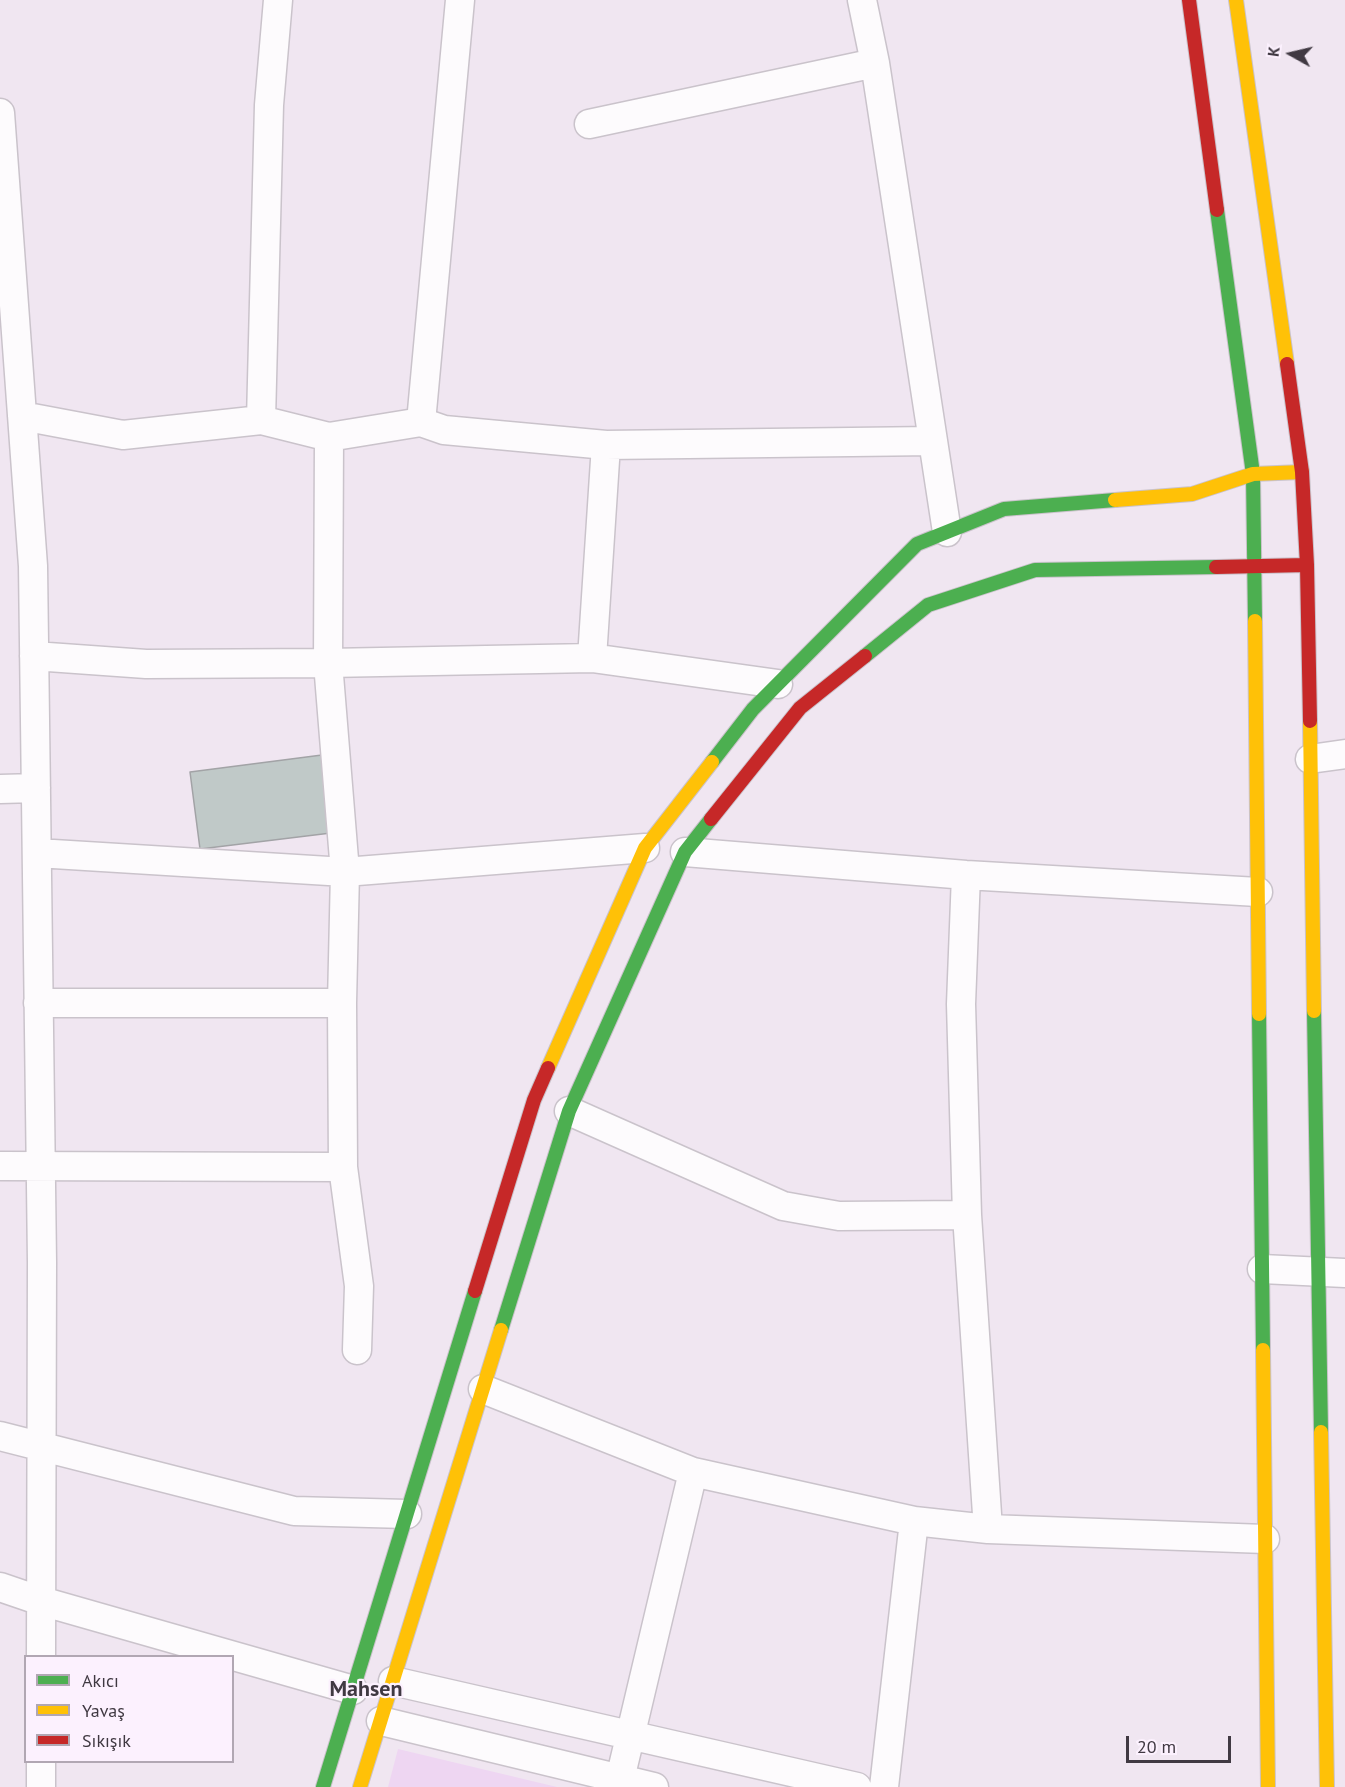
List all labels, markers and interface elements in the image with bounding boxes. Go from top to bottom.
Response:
north arrow [1261,24,1321,84]
text: K [1263,45,1284,58]
legend [24,1655,234,1763]
text: Akıcı [82,1669,119,1692]
district label: Mahsen [330,1677,402,1703]
text: Yavaş [82,1699,125,1722]
scale bar [1129,1724,1234,1762]
text: Sıkışık [82,1729,131,1752]
text: 20 m [1137,1735,1176,1758]

